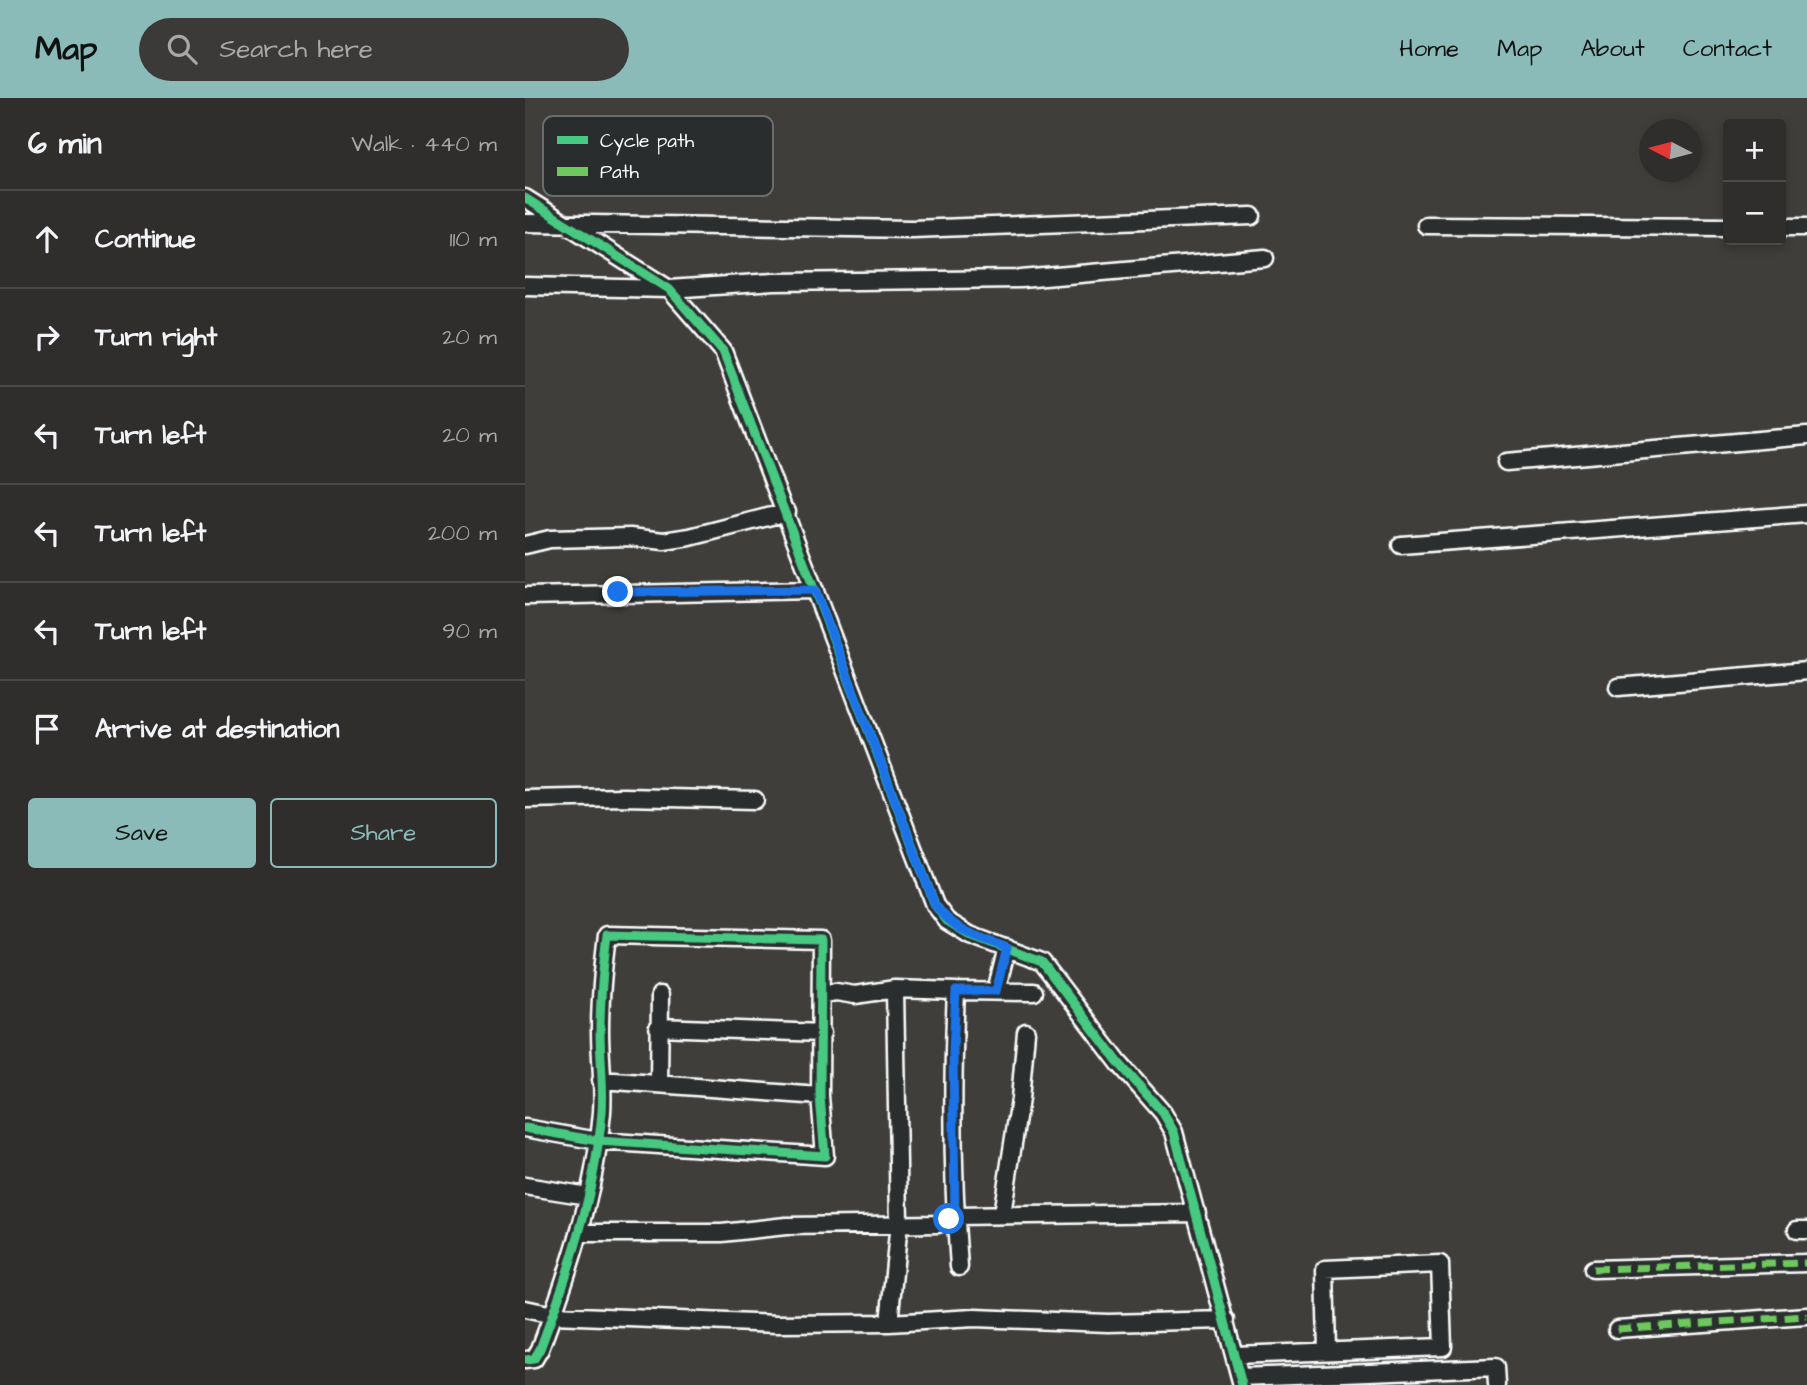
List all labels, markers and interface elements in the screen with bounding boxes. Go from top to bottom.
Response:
search box [139,18,629,81]
text: Map [35,26,97,72]
icon: search [163,30,201,68]
text: Search here [219,31,373,67]
text: Home [1399,32,1459,66]
text: Map [1497,32,1542,66]
text: About [1580,32,1645,66]
text: Contact [1683,32,1772,66]
legend [543,116,773,196]
north arrow [1639,119,1702,182]
map controls [1723,119,1786,245]
button: + [1723,119,1786,182]
text: 6 min [28,123,102,165]
text: Walk · 440 m [351,128,497,160]
text: Cycle path [600,128,695,156]
text: Path [600,159,639,186]
button: − [1723,182,1786,245]
icon: ahead [28,220,66,258]
text: Continue [95,221,196,257]
text: 110 m [449,223,497,255]
icon: right [28,318,66,356]
text: Turn right [95,319,217,355]
text: 20 m [442,321,497,353]
icon: left [28,416,66,454]
text: Turn left [95,417,206,453]
text: 20 m [442,419,497,451]
icon: left [28,514,66,552]
text: Turn left [95,515,206,551]
text: 200 m [428,517,497,549]
route end [602,576,633,607]
icon: left [28,612,66,650]
text: Turn left [95,613,206,649]
text: 90 m [442,615,497,647]
icon: arrive [28,710,66,748]
text: Arrive at destination [95,711,340,747]
button: Save [28,798,256,868]
button: Share [270,798,497,868]
route start [933,1203,964,1234]

